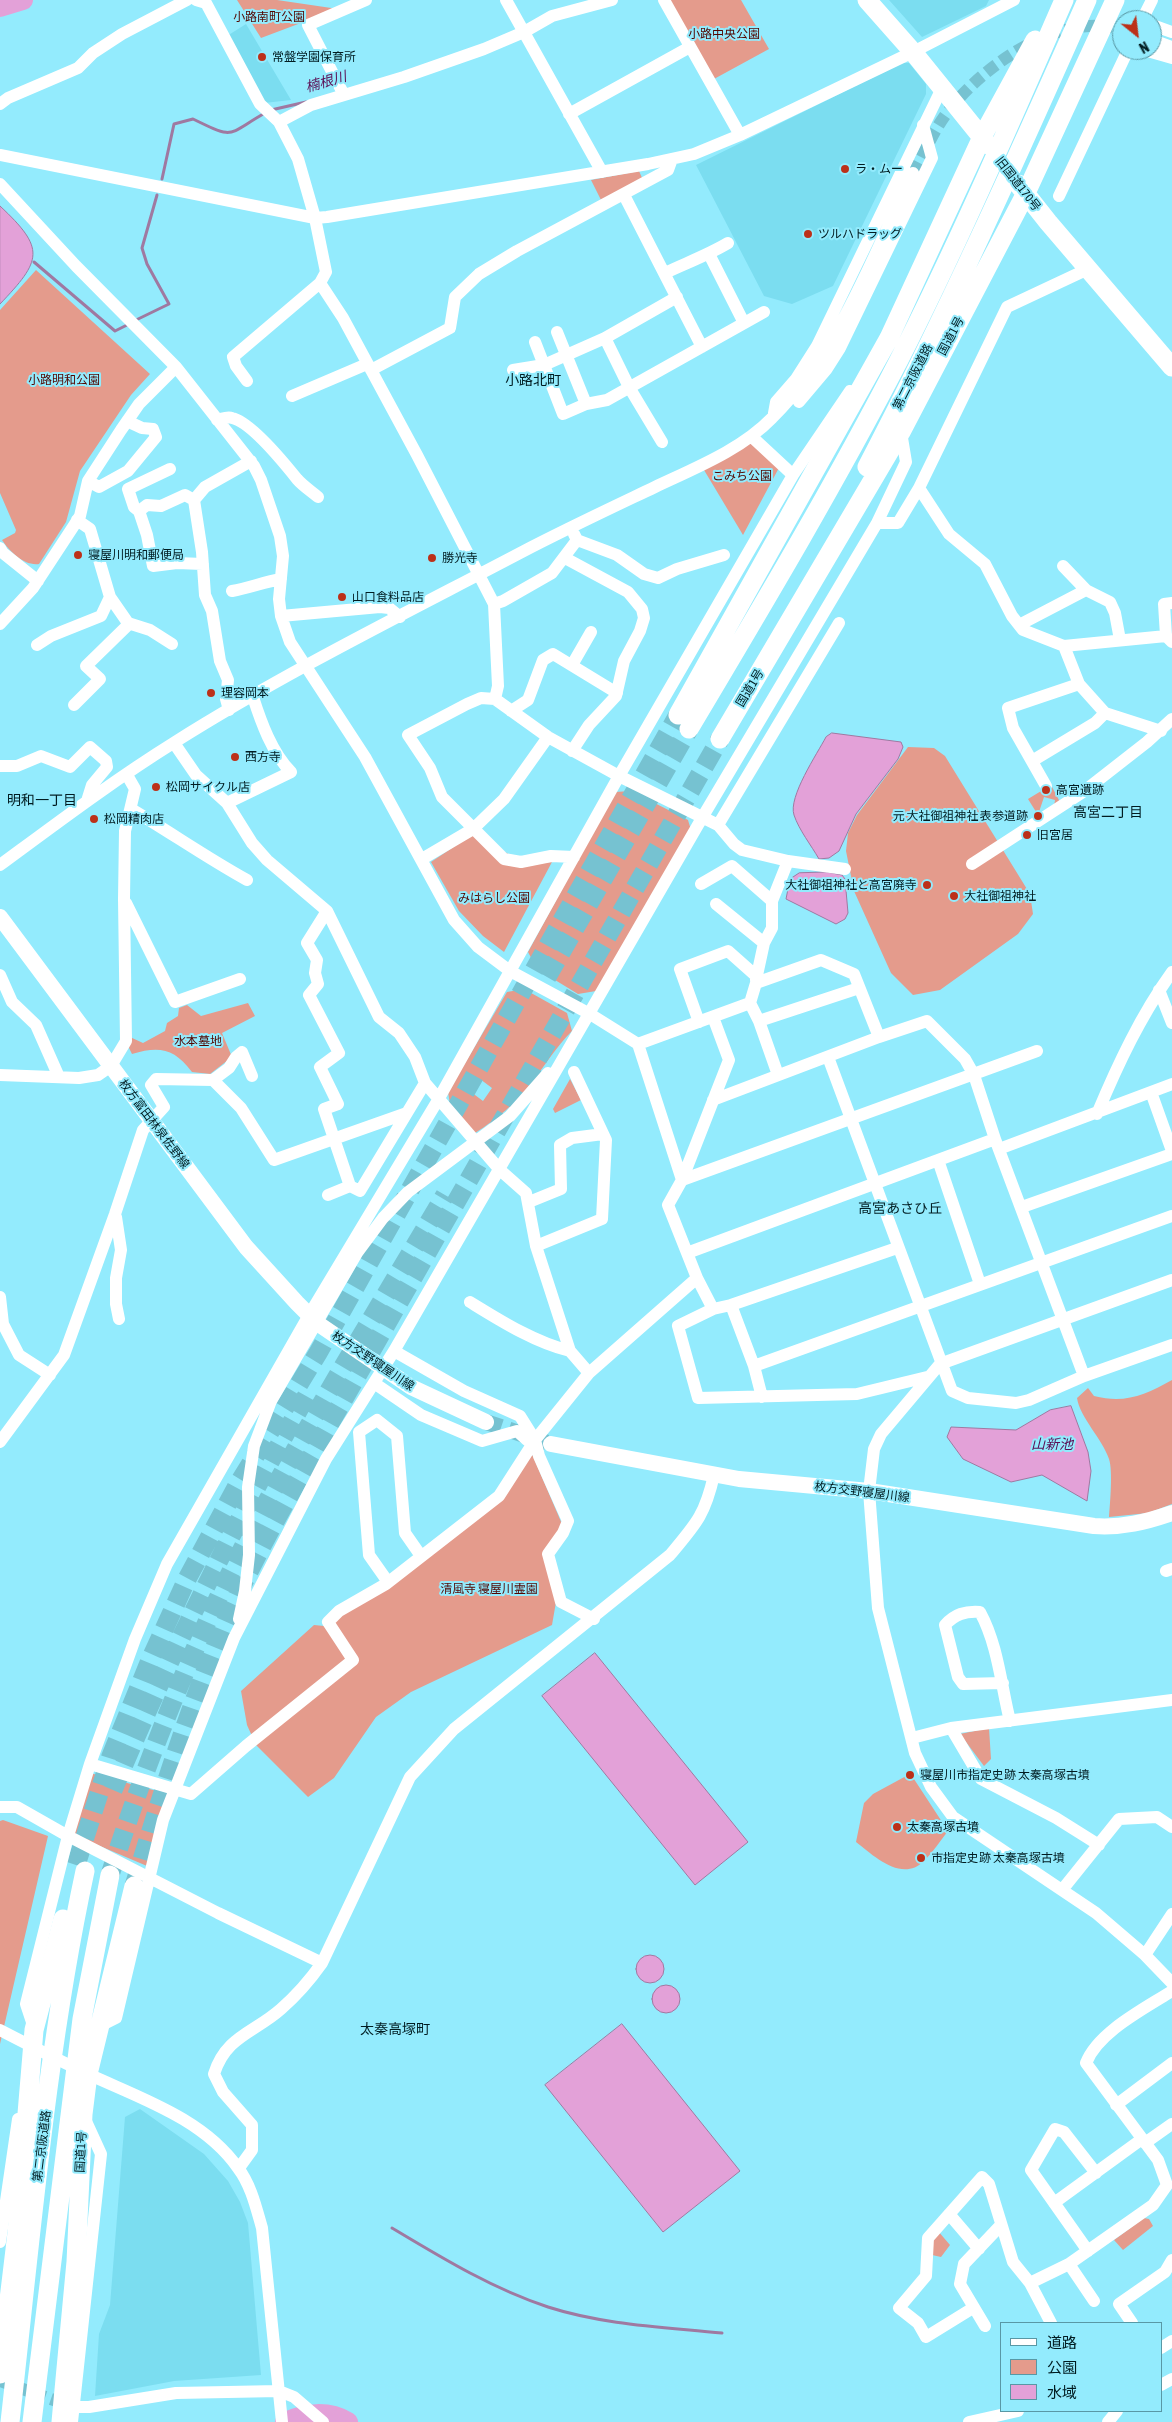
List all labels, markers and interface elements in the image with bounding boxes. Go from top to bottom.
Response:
park label: 小路南町公園 [233,10,305,24]
north arrow [1112,10,1162,60]
park label: 小路中央公園 [688,27,760,41]
text: N [1136,38,1151,56]
place label: 常盤学園保育所 [272,50,356,64]
marker: 常盤学園保育所 [256,51,268,63]
water label: 楠根川 [303,68,349,96]
street label: 旧国道170号 [992,154,1044,214]
place label: ラ・ムー [855,162,903,176]
marker: ラ・ムー [839,163,851,175]
place label: ツルハドラッグ [818,227,902,241]
marker: ツルハドラッグ [802,228,814,240]
street label: 国道1号 [935,314,967,358]
street label: 第二京阪道路 [890,342,936,412]
park label: 小路明和公園 [28,373,100,387]
district label: 小路北町 [505,373,561,389]
park label: こみち公園 [712,469,772,483]
place label: 寝屋川明和郵便局 [88,548,184,562]
marker: 寝屋川明和郵便局 [72,549,84,561]
place label: 勝光寺 [442,551,478,565]
marker: 勝光寺 [426,552,438,564]
place label: 山口食料品店 [352,590,424,604]
marker: 山口食料品店 [336,591,348,603]
street label: 国道1号 [733,666,767,710]
place label: 理容岡本 [221,686,269,700]
marker: 理容岡本 [205,687,217,699]
place label: 西方寺 [245,750,281,764]
marker: 西方寺 [229,751,241,763]
place label: 松岡サイクル店 [166,780,250,794]
marker: 松岡サイクル店 [150,781,162,793]
place label: 高宮遺跡 [1056,783,1104,797]
marker: 高宮遺跡 [1040,784,1052,796]
district label: 明和一丁目 [7,793,77,809]
district label: 高宮二丁目 [1073,805,1143,821]
place label: 元 大社御祖神社 表参道跡 [893,809,1028,823]
marker: 元 大社御祖神社 表参道跡 [1032,810,1044,822]
place label: 松岡精肉店 [104,812,164,826]
marker: 松岡精肉店 [88,813,100,825]
place label: 旧宮居 [1037,828,1073,842]
marker: 旧宮居 [1021,829,1033,841]
place label: 大社御祖神社と高宮廃寺 [785,878,917,892]
marker: 大社御祖神社と高宮廃寺 [921,879,933,891]
place label: 大社御祖神社 [964,889,1036,903]
marker: 大社御祖神社 [948,890,960,902]
park label: みはらし公園 [458,891,530,905]
park label: 水本墓地 [174,1034,222,1048]
street label: 枚方富田林泉佐野線 [116,1077,192,1171]
district label: 高宮あさひ丘 [858,1201,942,1217]
street label: 枚方交野寝屋川線 [329,1328,417,1394]
water label: 山新池 [1031,1437,1073,1453]
street label: 枚方交野寝屋川線 [813,1479,911,1505]
park label: 清風寺 寝屋川霊園 [440,1582,538,1596]
place label: 寝屋川市指定史跡 太秦高塚古墳 [920,1768,1090,1782]
marker: 寝屋川市指定史跡 太秦高塚古墳 [904,1769,916,1781]
place label: 太秦高塚古墳 [907,1820,979,1834]
marker: 太秦高塚古墳 [891,1821,903,1833]
place label: 市指定史跡 太秦高塚古墳 [931,1851,1065,1865]
marker: 市指定史跡 太秦高塚古墳 [915,1852,927,1864]
district label: 太秦高塚町 [360,2022,430,2038]
street label: 第二京阪道路 [30,2109,54,2183]
street label: 国道1号 [73,2131,89,2173]
legend [1000,2322,1162,2412]
text: 道路 [1047,2334,1077,2351]
text: 公園 [1047,2359,1077,2376]
text: 水域 [1047,2384,1077,2401]

